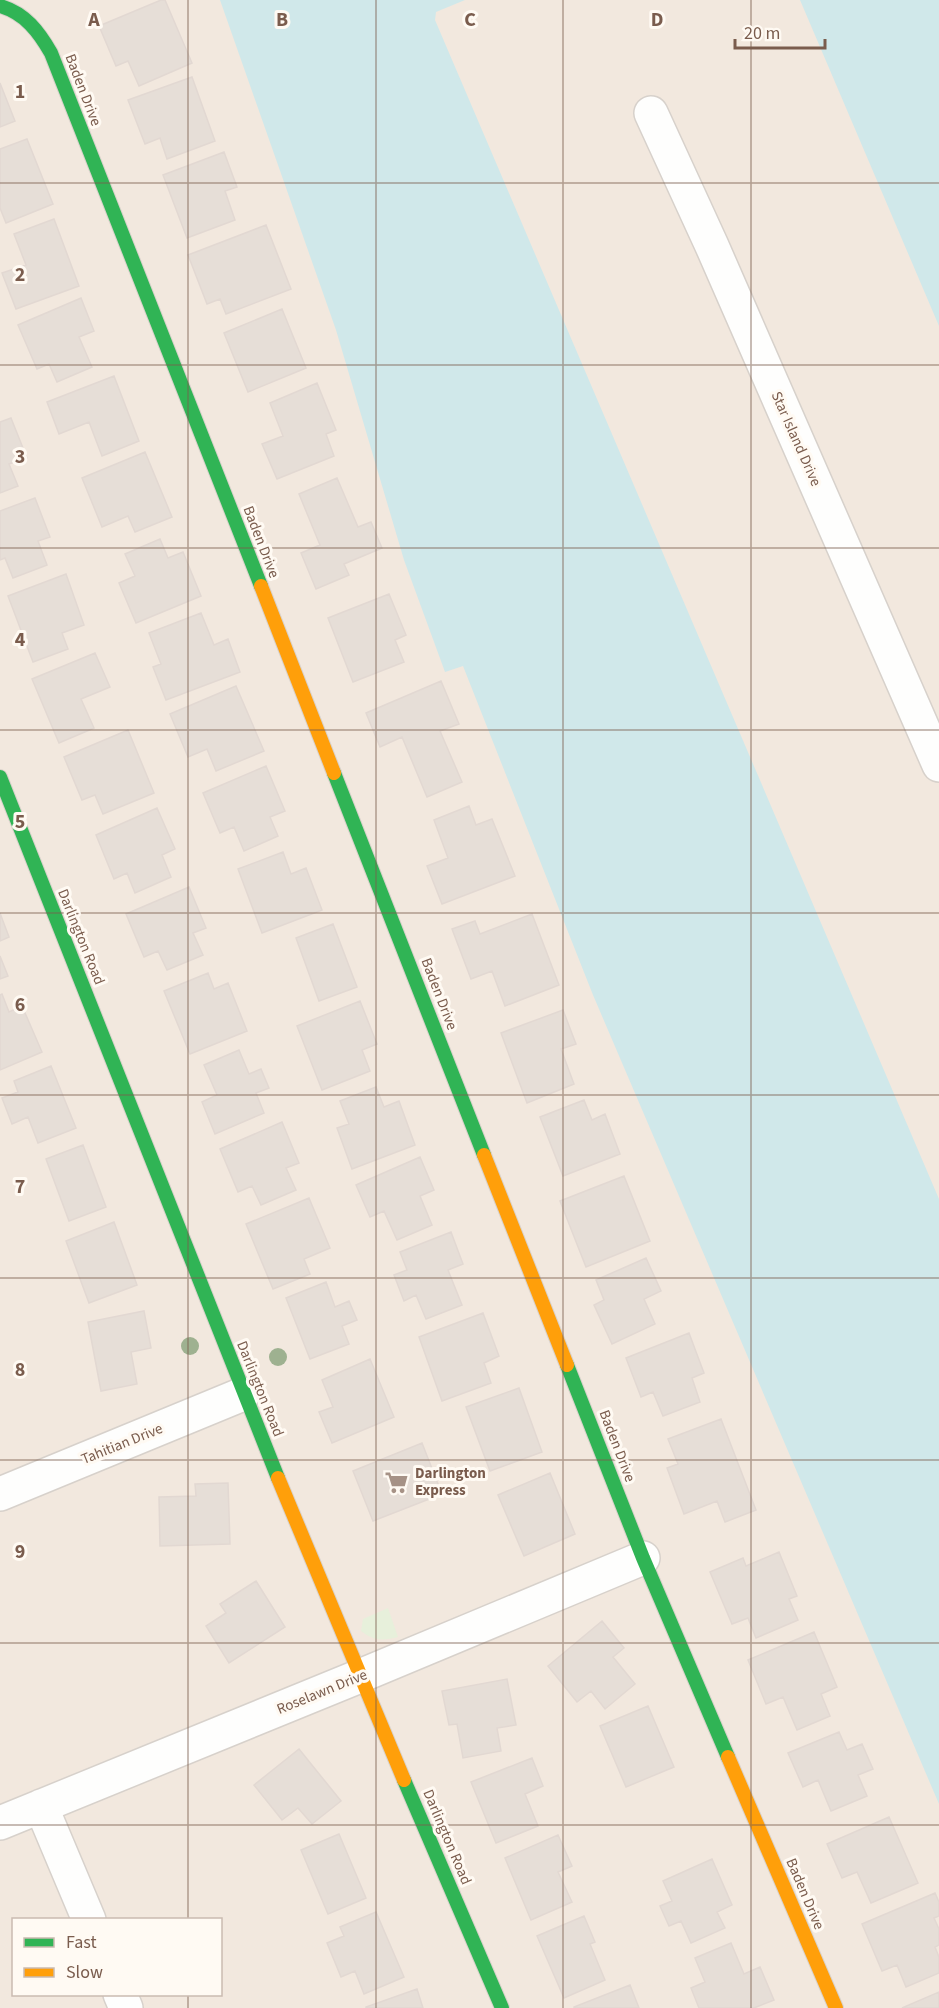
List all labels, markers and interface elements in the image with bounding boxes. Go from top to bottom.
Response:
text: A [87,6,100,34]
text: B [276,6,288,34]
text: C [464,6,476,34]
text: D [651,6,663,34]
scale bar [735,12,825,50]
text: 20 m [744,21,780,46]
street label: Baden Drive [60,51,106,129]
text: 1 [15,78,25,106]
text: 2 [15,261,25,289]
street label: Star Island Drive [766,388,826,490]
text: 3 [15,443,25,471]
street label: Baden Drive [238,503,284,581]
text: 4 [15,626,26,654]
text: 5 [15,808,25,836]
street label: Darlington Road [52,886,110,988]
street label: Baden Drive [416,955,462,1033]
text: 6 [15,991,25,1019]
text: 7 [15,1173,25,1201]
street label: Darlington Road [231,1338,289,1440]
text: 8 [15,1356,25,1384]
street label: Baden Drive [594,1407,640,1485]
street label: Tahitian Drive [78,1418,166,1470]
place label: Darlington Express [415,1463,486,1501]
supermarket icon: Darlington Express [384,1469,410,1495]
text: 9 [15,1538,25,1566]
street label: Roselawn Drive [274,1664,370,1720]
street label: Darlington Road [417,1786,477,1888]
street label: Baden Drive [781,1855,829,1933]
legend [12,1918,222,1996]
text: Fast [66,1930,97,1955]
text: Slow [66,1960,103,1985]

